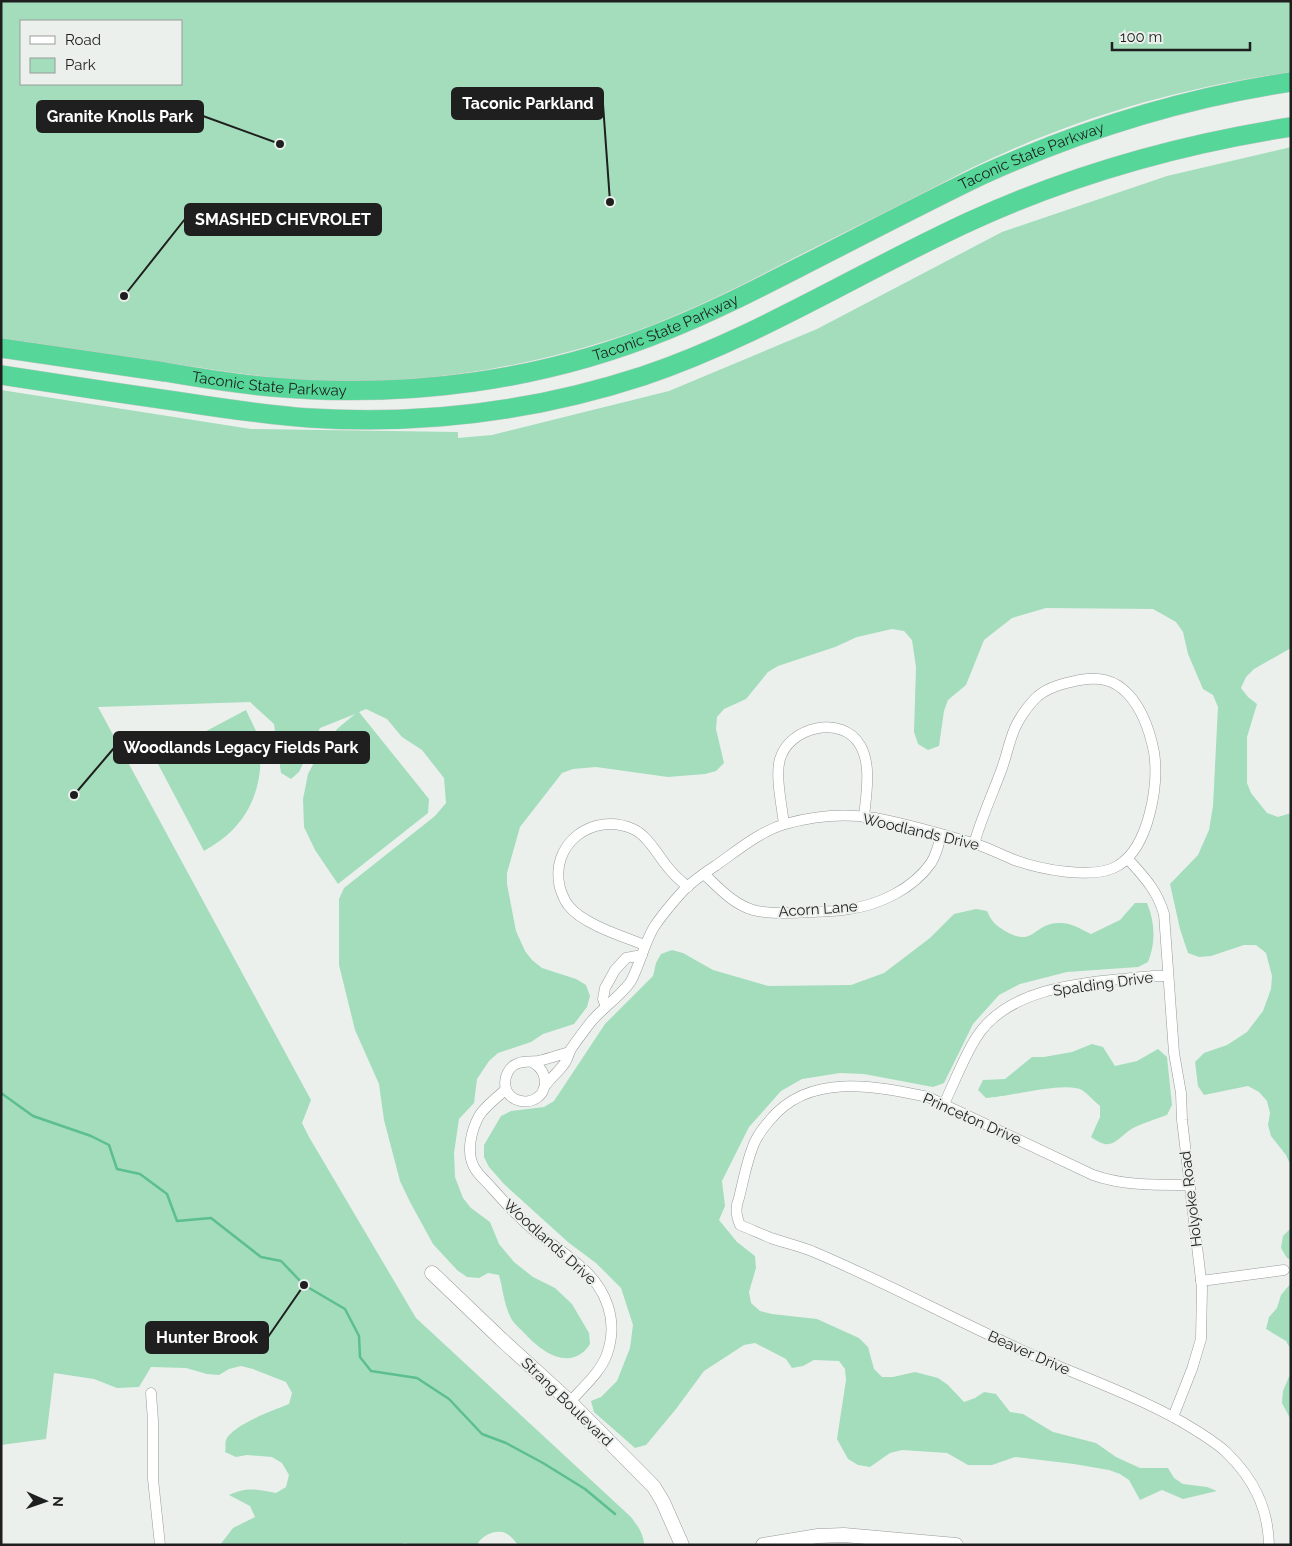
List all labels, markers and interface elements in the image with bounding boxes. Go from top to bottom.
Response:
legend [20,20,182,85]
scale bar [1112,20,1250,52]
text: 100 m [1120,28,1162,46]
text: Road [65,31,101,49]
text: Park [65,56,96,74]
callout: Taconic Parkland [452,88,603,119]
text: Taconic Parkland [462,94,594,113]
callout: Granite Knolls Park [37,101,203,132]
text: Granite Knolls Park [47,107,193,126]
street label: Taconic State Parkway [956,118,1107,194]
callout: SMASHED CHEVROLET [185,204,381,235]
text: SMASHED CHEVROLET [195,210,371,229]
street label: Taconic State Parkway [590,290,741,365]
street label: Taconic State Parkway [191,368,347,400]
callout: Woodlands Legacy Fields Park [114,732,369,763]
text: Woodlands Legacy Fields Park [124,738,358,757]
street label: Woodlands Drive [861,810,981,854]
street label: Acorn Lane [778,897,858,921]
street label: Spalding Drive [1052,968,1154,1000]
street label: Princeton Drive [920,1089,1024,1149]
street label: Holyoke Road [1176,1150,1206,1248]
street label: Woodlands Drive [500,1195,600,1289]
callout: Hunter Brook [146,1322,268,1353]
street label: Beaver Drive [985,1327,1073,1379]
text: Hunter Brook [156,1328,258,1347]
street label: Strang Boulevard [518,1354,616,1450]
north arrow [20,1476,70,1526]
text: N [50,1496,66,1507]

